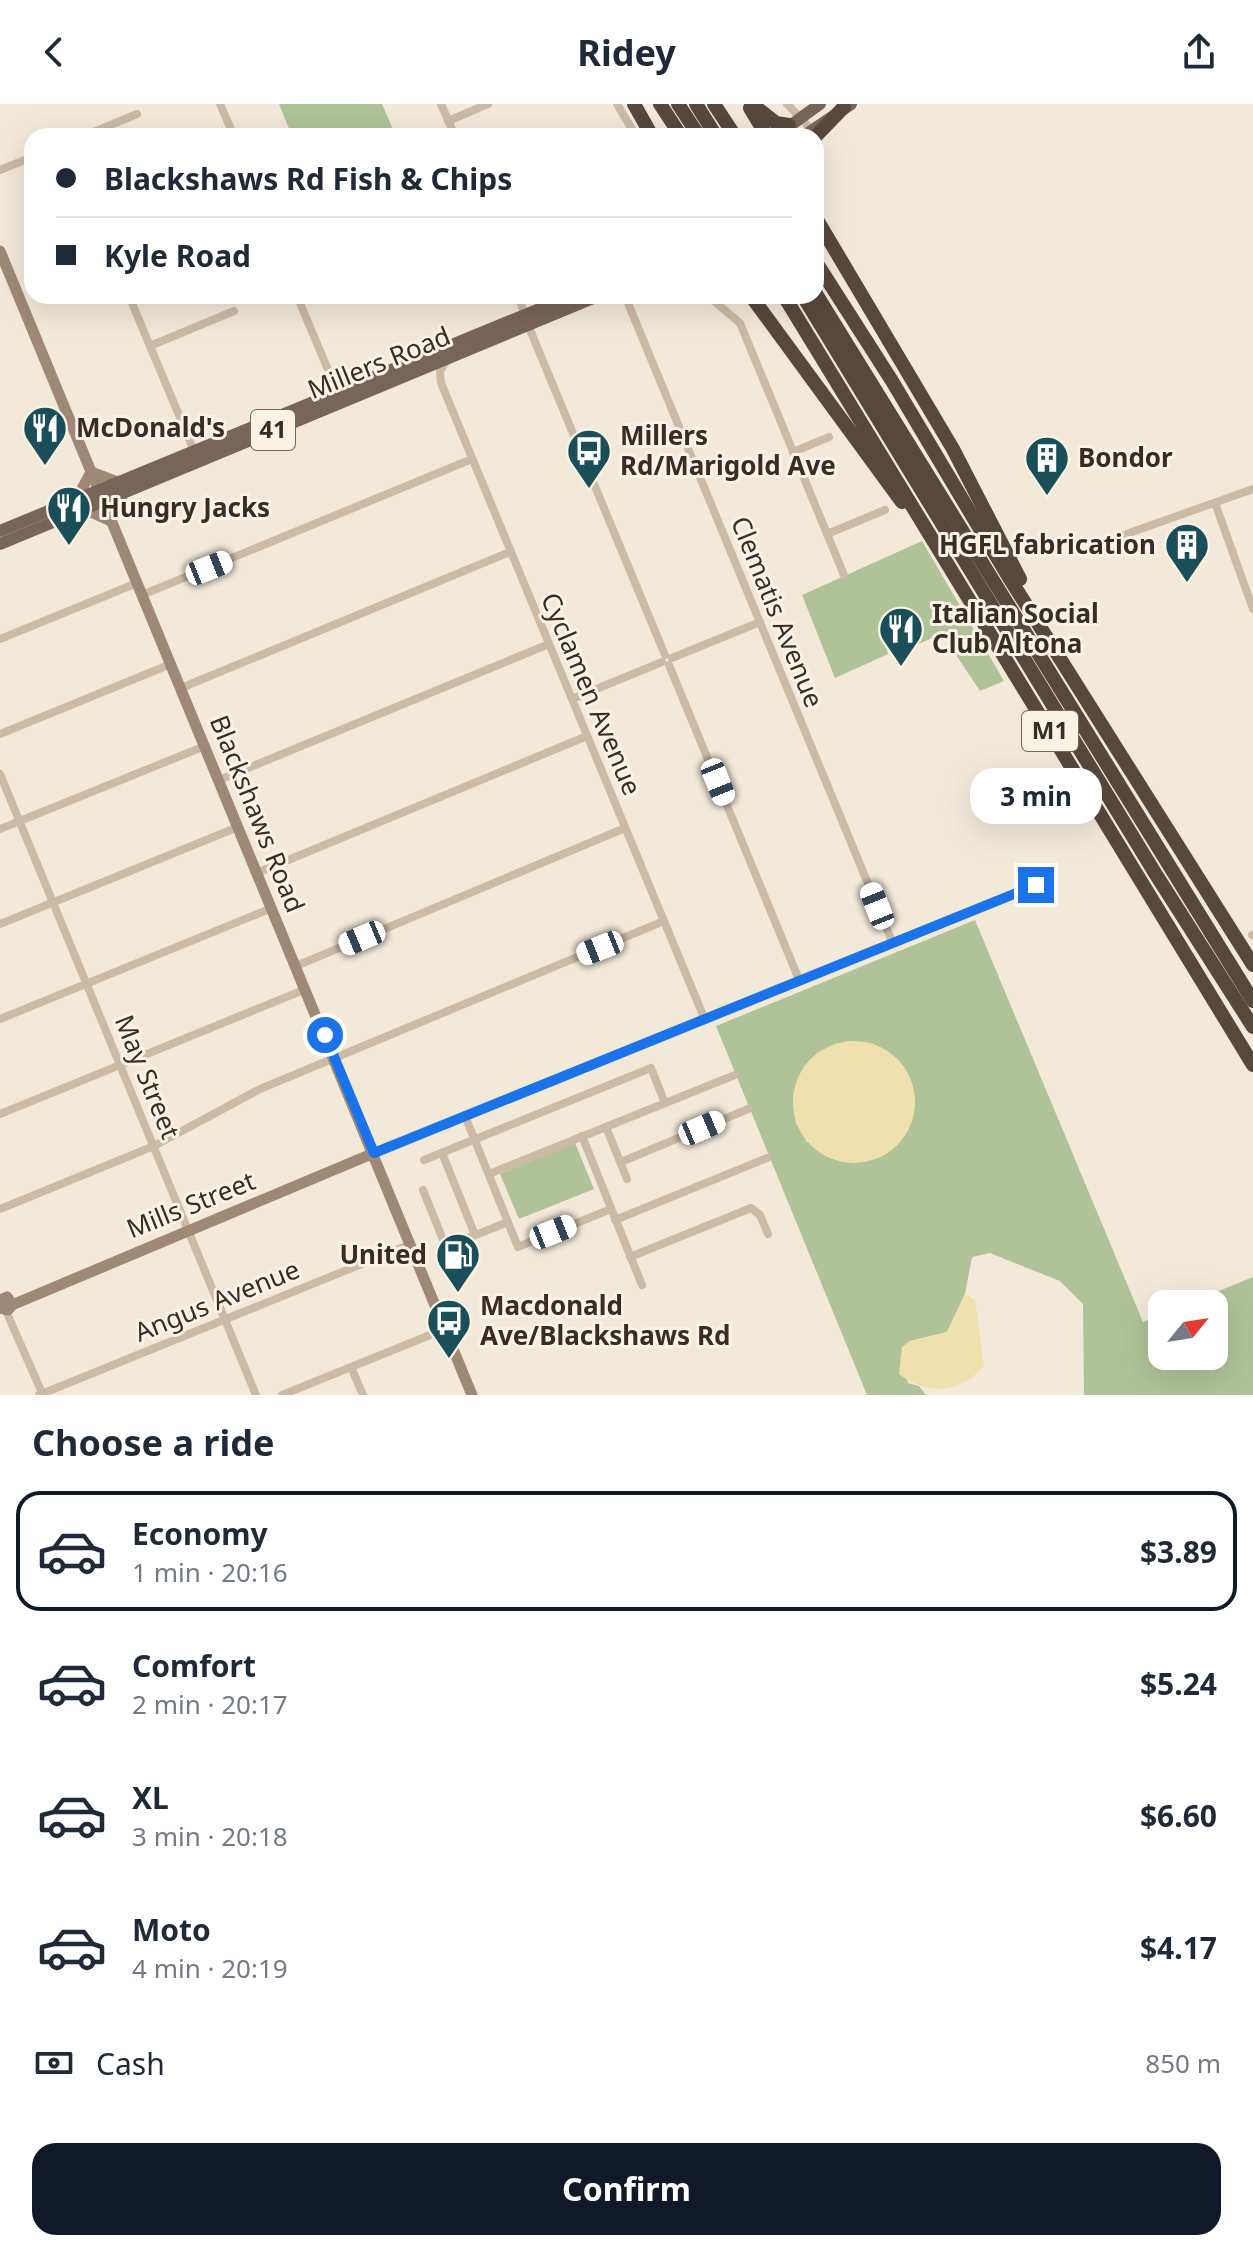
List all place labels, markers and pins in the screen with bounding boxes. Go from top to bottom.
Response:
restaurant icon: McDonald's [21,404,69,467]
place label: McDonald's [76,409,225,445]
place label: Millers Rd/Marigold Ave [620,417,836,483]
bus stop icon: Millers Rd/Marigold Ave [565,427,613,490]
building icon: Bondor [1023,434,1071,497]
place label: Bondor [1078,439,1173,475]
restaurant icon: Hungry Jacks [45,484,93,547]
place label: Hungry Jacks [100,489,270,525]
building icon: HGFL fabrication [1163,521,1211,584]
place label: HGFL fabrication [939,526,1156,562]
place label: Italian Social Club Altona [932,595,1099,661]
restaurant icon: Italian Social Club Altona [877,605,925,668]
fuel station icon: United [434,1231,482,1294]
place label: United [339,1236,427,1272]
place label: Macdonald Ave/Blackshaws Rd [480,1287,730,1353]
bus stop icon: Macdonald Ave/Blackshaws Rd [425,1297,473,1360]

